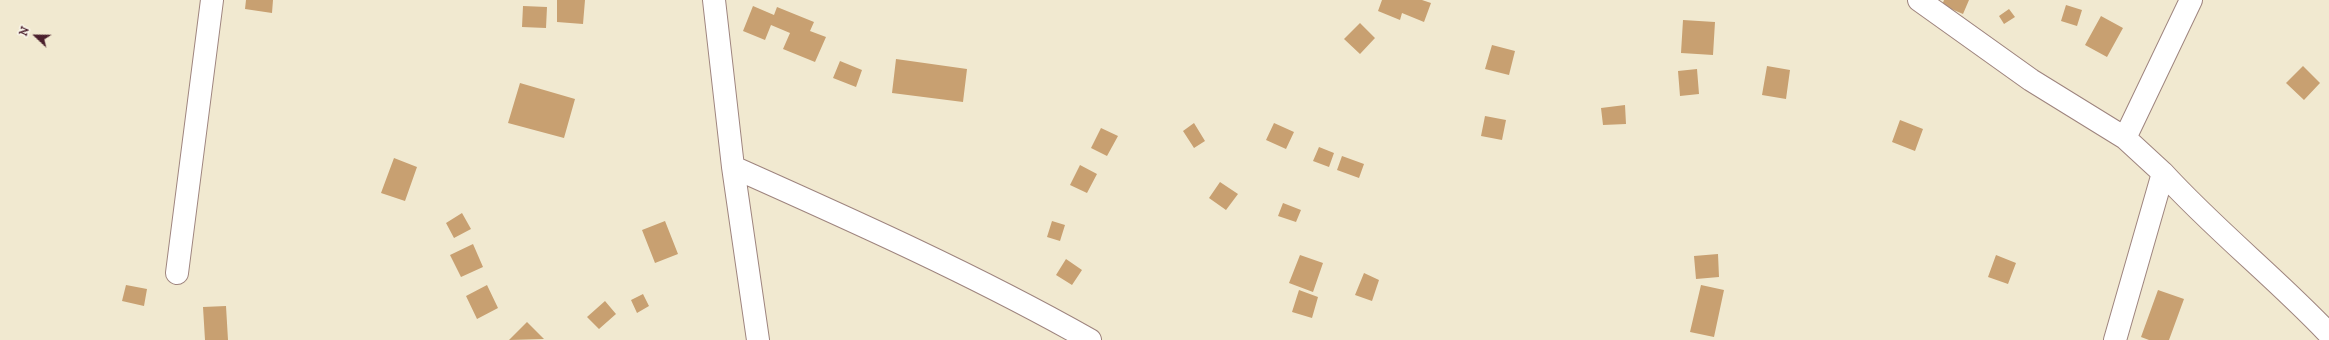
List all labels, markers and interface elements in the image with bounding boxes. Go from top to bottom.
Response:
north arrow [16,16,56,56]
text: N [17,25,33,38]

